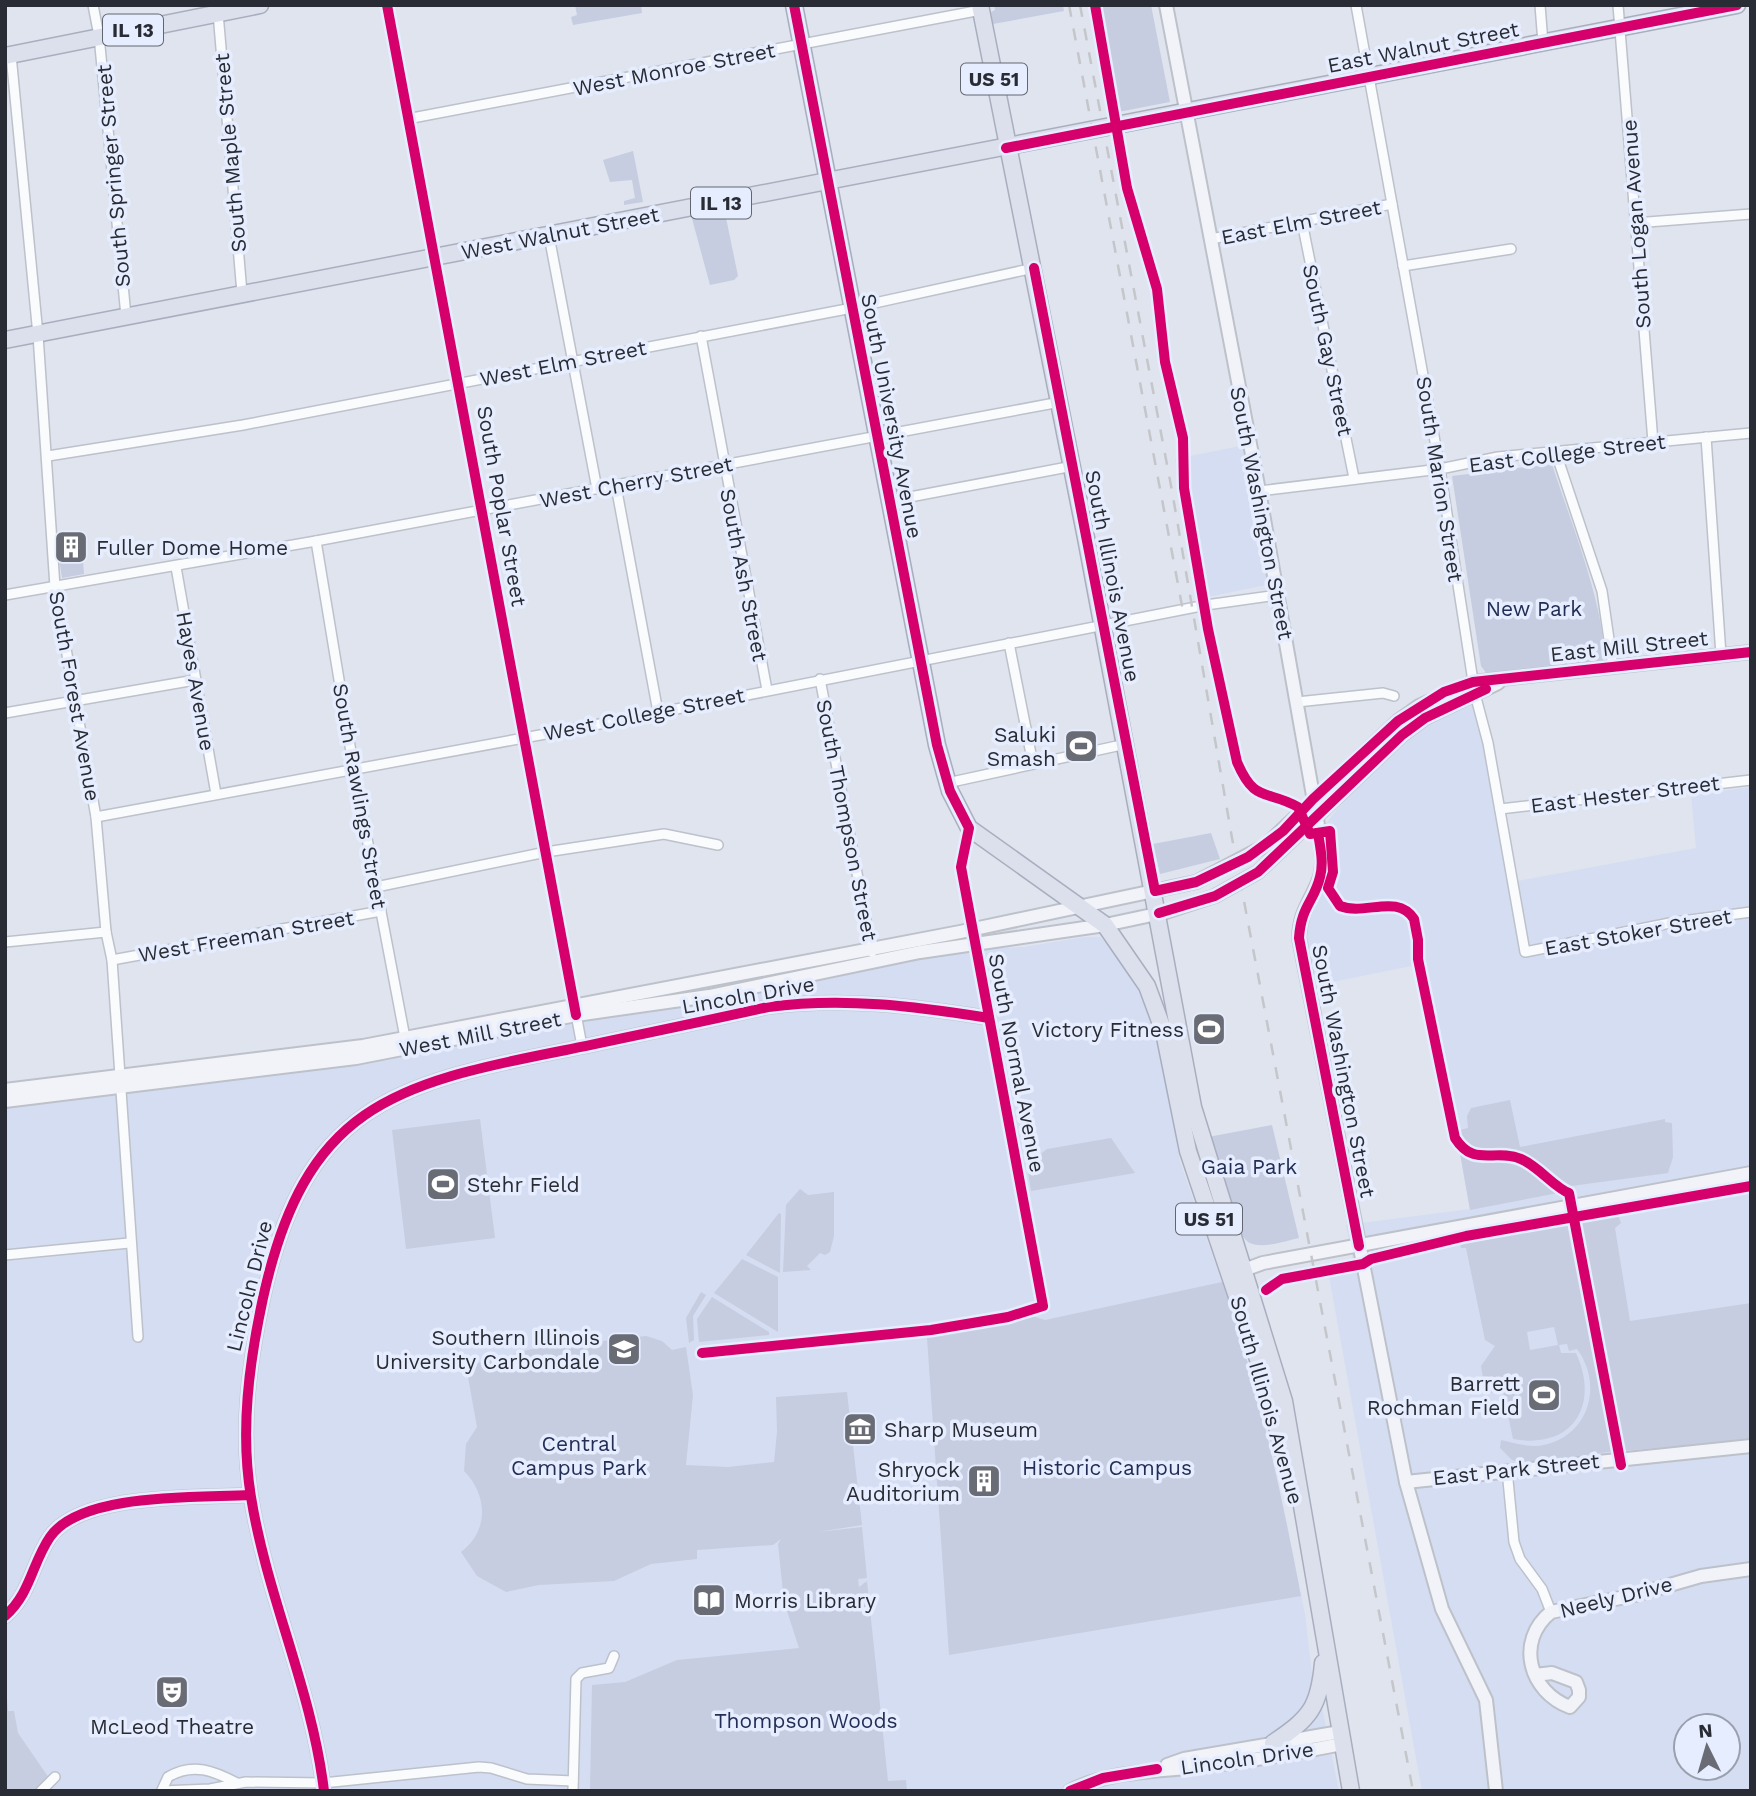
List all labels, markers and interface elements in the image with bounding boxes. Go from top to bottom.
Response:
road number: IL 13 [103,14,163,46]
street label: East Walnut Street [1325,16,1521,78]
street label: West Monroe Street [571,37,777,101]
street label: South Maple Street [209,52,251,254]
street label: South Springer Street [91,63,135,288]
road number: US 51 [961,64,1027,94]
street label: South Logan Avenue [1616,119,1656,329]
road number: IL 13 [691,188,751,218]
street label: East Elm Street [1219,194,1383,250]
street label: West Walnut Street [459,202,661,264]
street label: South Gay Street [1298,262,1358,438]
street label: South University Avenue [856,291,928,541]
street label: West Elm Street [478,335,648,391]
street label: South Marion Street [1411,374,1469,584]
street label: South Washington Street [1225,384,1299,642]
street label: South Poplar Street [472,404,532,608]
street label: East College Street [1467,429,1667,477]
street label: West Cherry Street [537,451,735,513]
street label: South Illinois Avenue [1080,468,1146,684]
street label: South Ash Street [715,487,773,664]
building icon: Fuller Dome Home [52,528,90,566]
place label: Fuller Dome Home [96,535,288,560]
street label: South Forest Avenue [44,589,106,803]
park label: New Park [1486,596,1582,621]
street label: Hayes Avenue [171,609,221,753]
street label: East Mill Street [1549,625,1709,667]
street label: South Rawlings Street [328,681,392,911]
street label: West College Street [541,682,747,746]
street label: South Thompson Street [811,697,883,943]
place label: Saluki Smash [987,722,1056,771]
sports icon: Saluki Smash [1062,727,1100,765]
street label: East Hester Street [1529,770,1721,818]
street label: East Stoker Street [1543,903,1734,961]
street label: West Freeman Street [136,905,356,967]
street label: South Washington Street [1307,942,1381,1200]
street label: South Normal Avenue [983,951,1051,1175]
street label: Lincoln Drive [680,971,816,1019]
street label: West Mill Street [397,1006,563,1062]
sports icon: Victory Fitness [1190,1010,1228,1048]
place label: Victory Fitness [1031,1017,1184,1042]
park label: Gaia Park [1201,1154,1297,1179]
sports icon: Stehr Field [424,1165,462,1203]
place label: Stehr Field [467,1172,580,1197]
road number: US 51 [1176,1204,1242,1234]
street label: Lincoln Drive [221,1218,277,1354]
street label: South Illinois Avenue [1225,1293,1309,1507]
place label: Southern Illinois University Carbondale [375,1325,600,1374]
school or university icon: Southern Illinois University Carbondale [605,1330,643,1368]
place label: Barrett Rochman Field [1367,1371,1520,1420]
sports icon: Barrett Rochman Field [1525,1376,1563,1414]
museum icon: Sharp Museum [841,1410,879,1448]
place label: Sharp Museum [884,1417,1038,1442]
park label: Central Campus Park [511,1431,647,1480]
street label: East Park Street [1431,1448,1601,1490]
park label: Historic Campus [1022,1455,1192,1480]
place label: Shryock Auditorium [846,1457,960,1506]
building icon: Shryock Auditorium [965,1462,1003,1500]
street label: Neely Drive [1557,1571,1675,1623]
library icon: Morris Library [690,1581,728,1619]
place label: Morris Library [734,1588,876,1613]
theatre icon: McLeod Theatre [153,1673,191,1711]
park label: Thompson Woods [714,1708,898,1733]
north arrow [1672,1712,1742,1782]
place label: McLeod Theatre [90,1714,254,1739]
text: N [1698,1718,1714,1743]
street label: Lincoln Drive [1179,1736,1315,1780]

